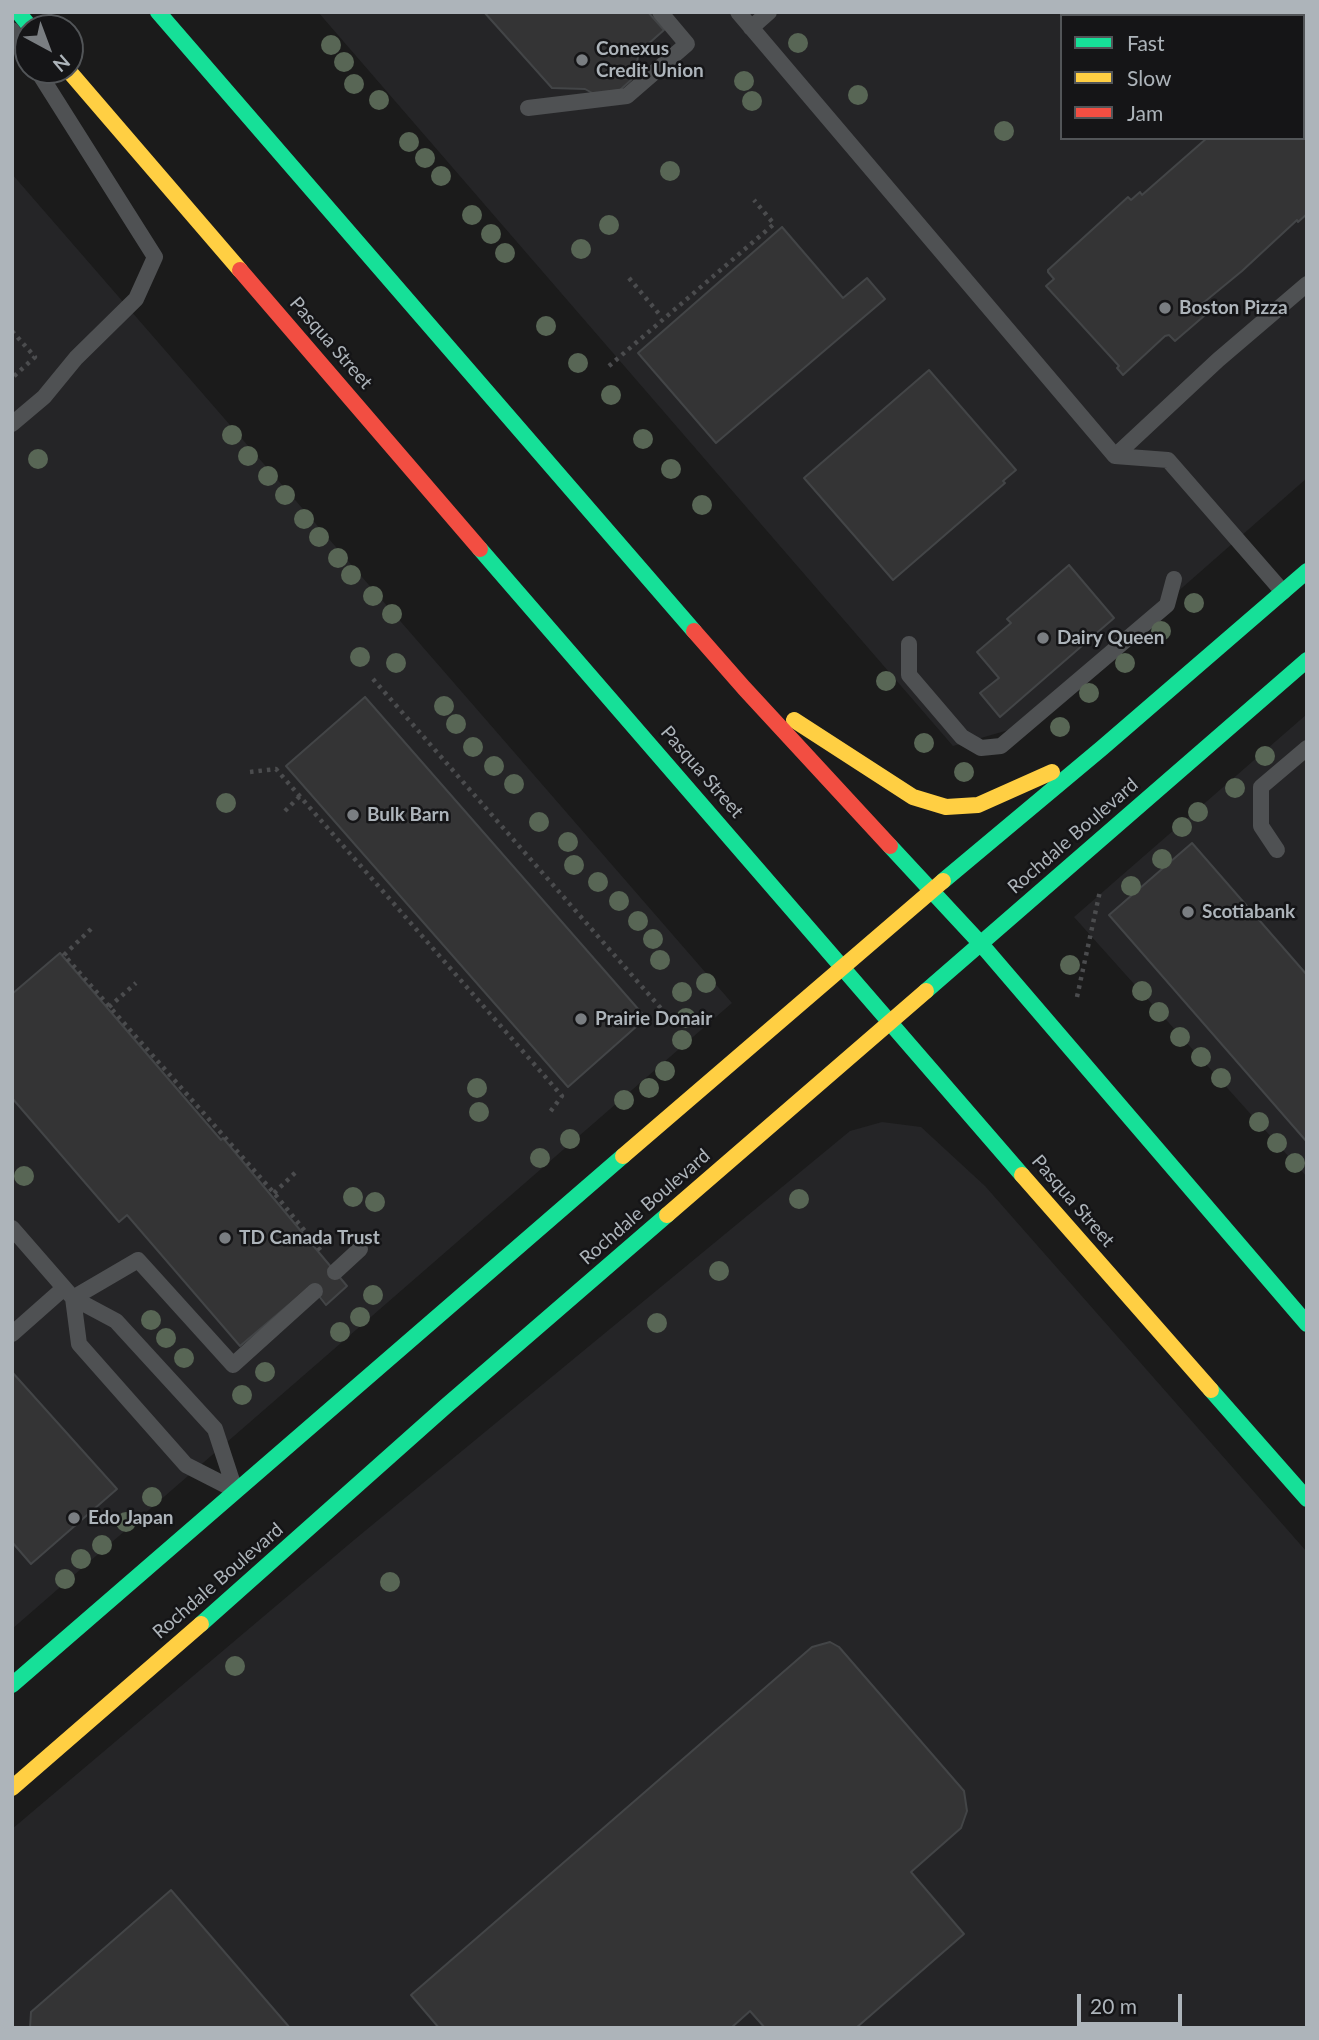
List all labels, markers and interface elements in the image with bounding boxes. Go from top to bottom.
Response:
north arrow [14,14,84,84]
legend [1060,14,1305,140]
text: Fast [1127,30,1164,55]
place label: Conexus Credit Union [596,38,704,82]
text: N [49,50,75,77]
marker: Conexus Credit Union [574,52,590,68]
text: Slow [1127,65,1171,90]
text: Jam [1127,100,1163,125]
street label: Pasqua Street [285,292,377,394]
place label: Boston Pizza [1179,297,1288,319]
marker: Boston Pizza [1157,300,1173,316]
place label: Dairy Queen [1057,627,1164,649]
marker: Dairy Queen [1035,630,1051,646]
street label: Pasqua Street [656,721,748,823]
street label: Rochdale Boulevard [1003,773,1143,899]
place label: Bulk Barn [367,804,449,826]
marker: Bulk Barn [345,807,361,823]
place label: Scotiabank [1202,901,1295,923]
marker: Scotiabank [1180,904,1196,920]
place label: Prairie Donair [595,1008,712,1030]
marker: Prairie Donair [573,1011,589,1027]
street label: Rochdale Boulevard [575,1144,715,1270]
street label: Pasqua Street [1027,1150,1119,1252]
place label: TD Canada Trust [239,1227,380,1249]
marker: TD Canada Trust [217,1230,233,1246]
place label: Edo Japan [88,1507,174,1529]
marker: Edo Japan [66,1510,82,1526]
street label: Rochdale Boulevard [148,1518,288,1644]
scale bar [1081,1980,1186,2024]
text: 20 m [1090,1993,1137,2018]

